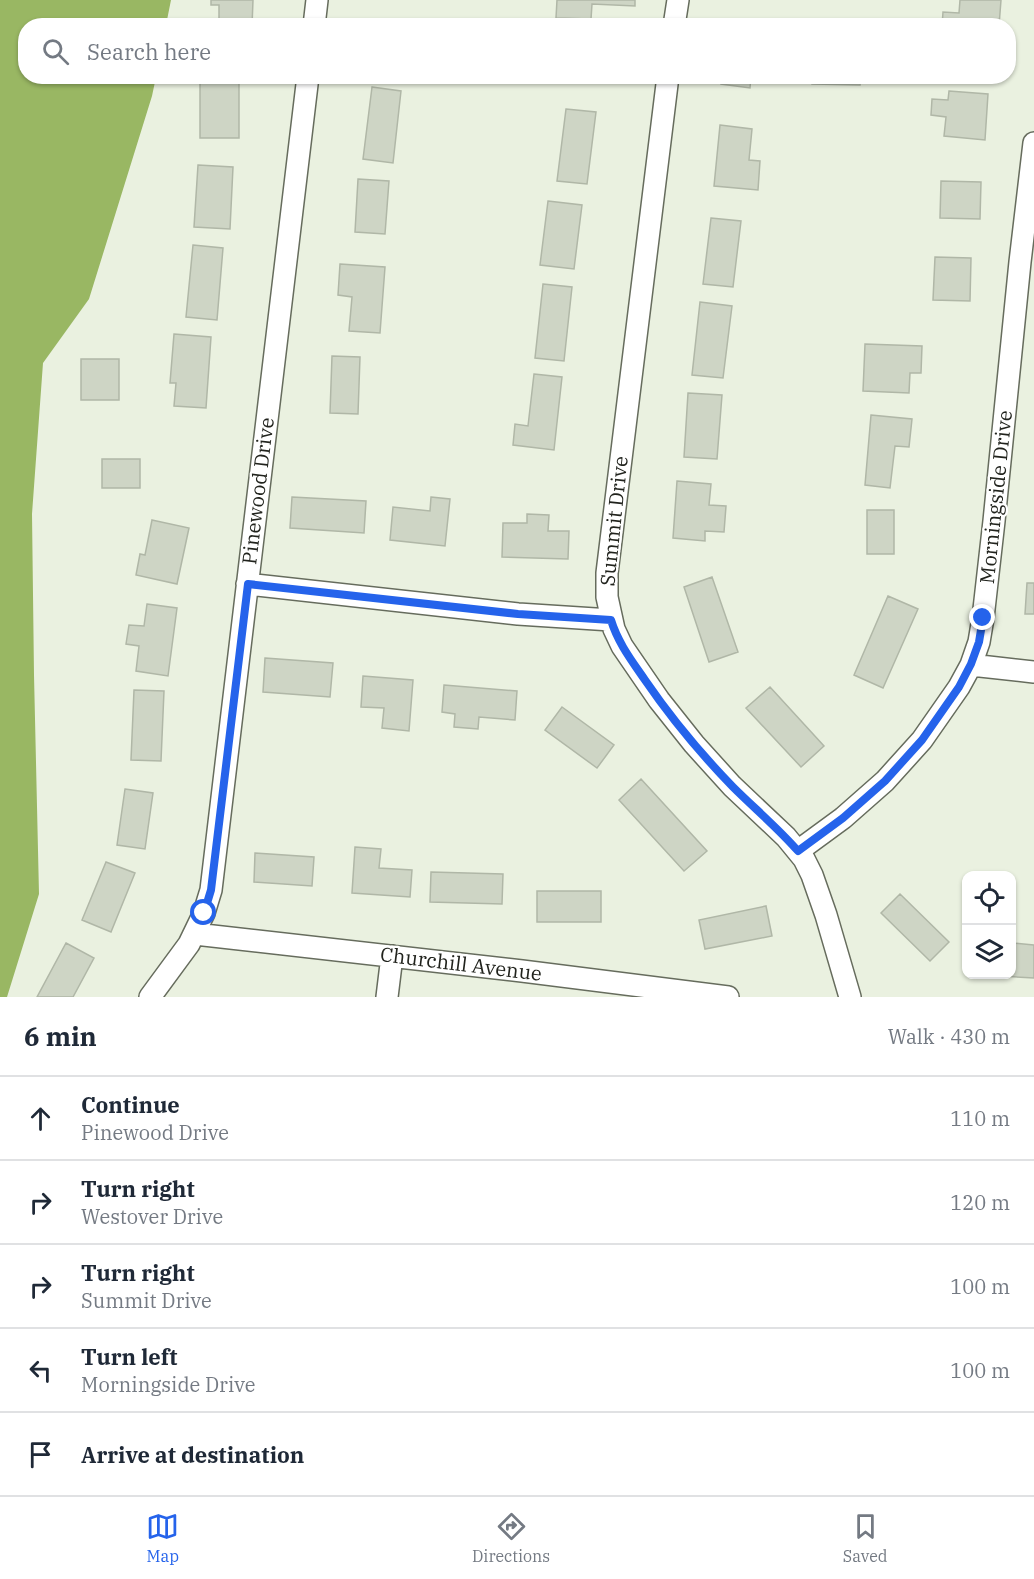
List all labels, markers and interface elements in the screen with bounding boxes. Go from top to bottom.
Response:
search box [18,18,1016,84]
icon: search [39,35,72,68]
text: Search here [87,37,211,66]
street label: Morningside Drive [973,409,1018,585]
street label: Pinewood Drive [235,416,280,566]
street label: Summit Drive [593,455,634,587]
route end [969,604,995,630]
map controls [962,871,1016,979]
button: locate [962,871,1016,925]
route start [190,899,216,925]
button: layers [962,925,1016,979]
street label: Churchill Avenue [379,940,543,987]
text: 6 min [24,1019,97,1053]
text: Walk · 430 m [888,1023,1010,1050]
text: Continue [81,1090,180,1119]
icon: ahead [24,1102,57,1135]
text: 110 m [950,1105,1010,1132]
text: Pinewood Drive [81,1119,229,1146]
text: Turn right [81,1174,195,1203]
icon: right [24,1186,57,1219]
text: 120 m [950,1189,1010,1216]
text: Westover Drive [81,1203,223,1230]
text: Turn right [81,1258,195,1287]
icon: right [24,1270,57,1303]
text: 100 m [950,1273,1010,1300]
text: Summit Drive [81,1287,212,1314]
text: Turn left [81,1342,177,1371]
icon: left [24,1354,57,1387]
text: 100 m [950,1357,1010,1384]
text: Morningside Drive [81,1371,255,1398]
icon: arrive [24,1438,57,1471]
text: Arrive at destination [81,1440,304,1469]
tab: Map [146,1510,179,1566]
tab: Directions [472,1510,550,1566]
tab: Saved [843,1510,888,1566]

